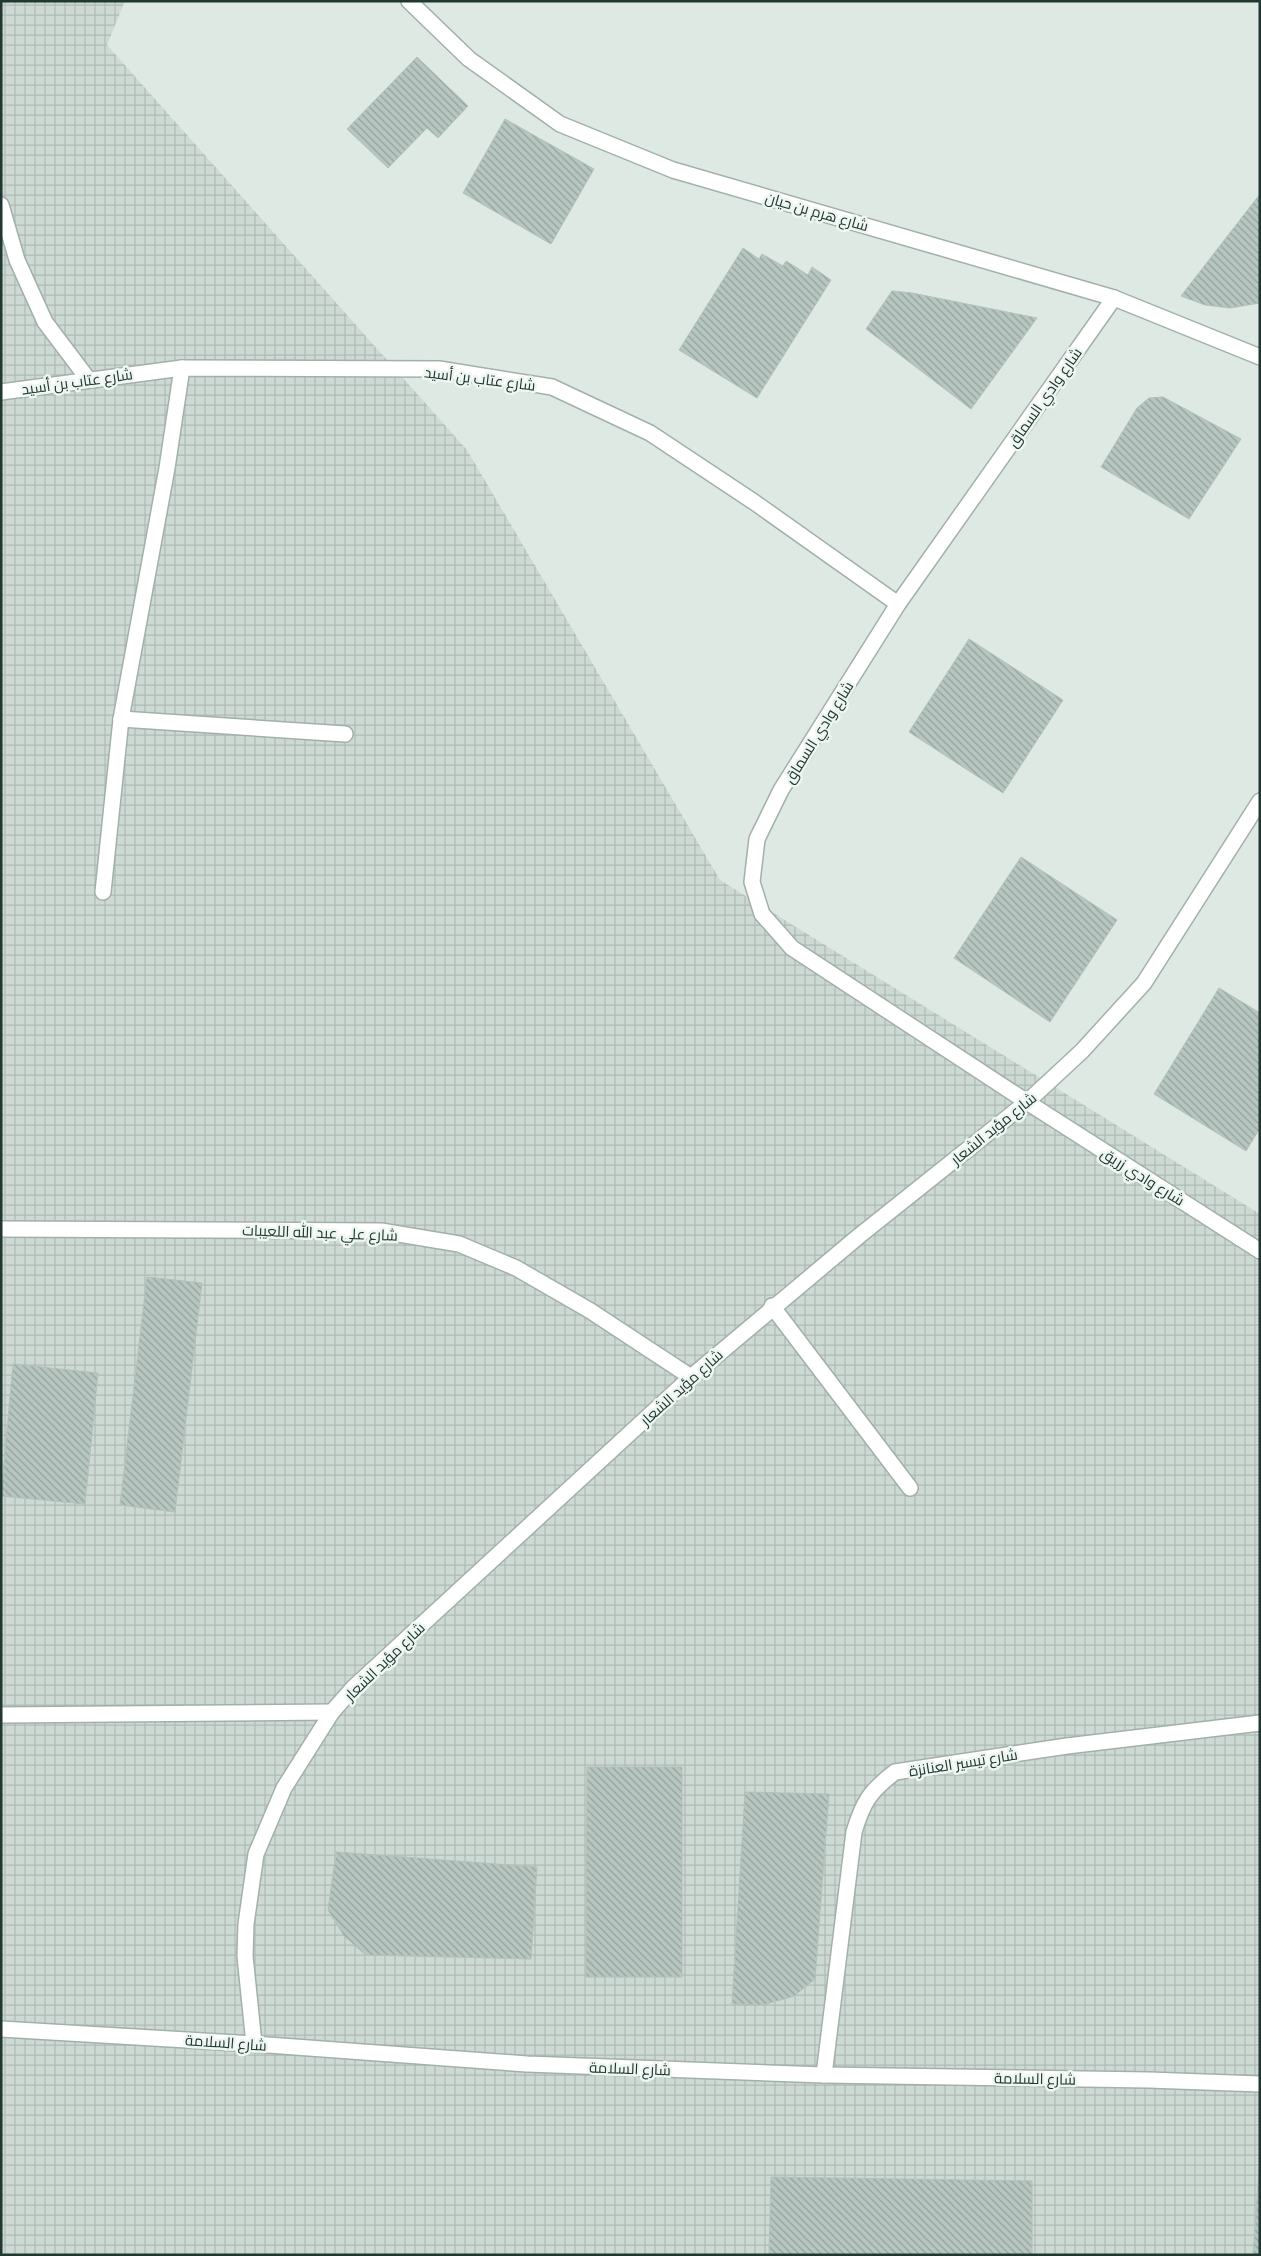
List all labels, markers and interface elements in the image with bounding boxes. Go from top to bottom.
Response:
street label: شارع هرم بن حيان [762,188,871,237]
street label: شارع وادي السماق [1003,344,1088,452]
street label: شارع عتاب بن أسيد [423,362,537,397]
street label: شارع عتاب بن أسيد [20,364,134,401]
street label: شارع وادي السماق [779,678,860,789]
street label: شارع مؤيد الشعار [946,1088,1041,1171]
street label: شارع وادي زريق [1096,1143,1188,1212]
street label: شارع علي عبد الله اللعيبات [242,1220,398,1248]
street label: شارع مؤيد الشعار [635,1345,728,1432]
street label: شارع مؤيد الشعار [339,1618,430,1707]
street label: شارع تيسير العنانزة [907,1745,1019,1782]
street label: شارع السلامة [184,2030,267,2057]
street label: شارع السلامة [589,2058,671,2081]
street label: شارع السلامة [994,2068,1076,2091]

